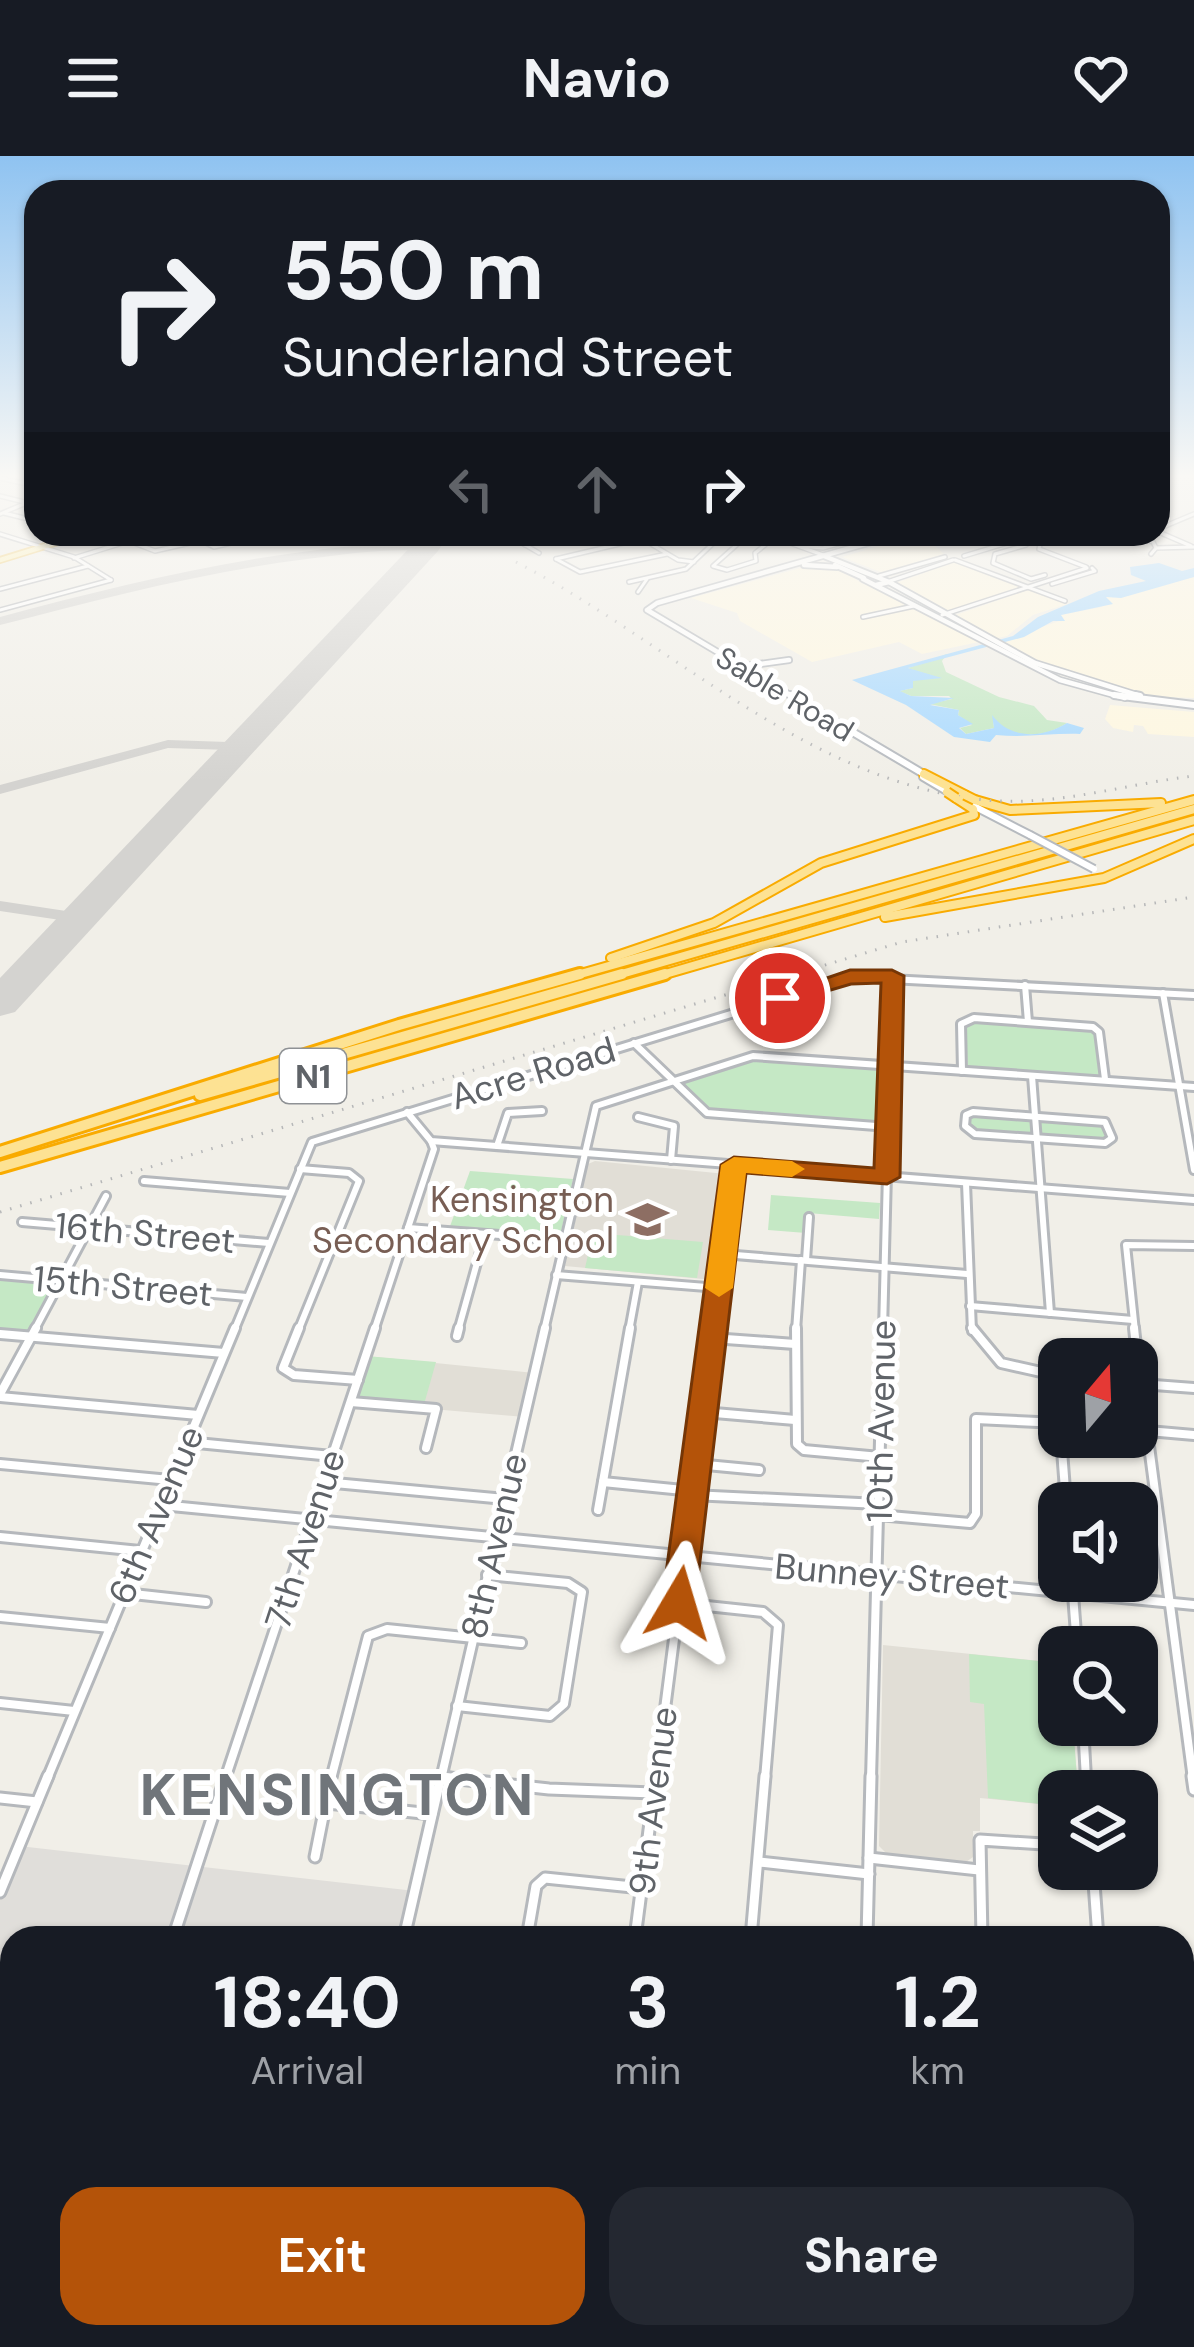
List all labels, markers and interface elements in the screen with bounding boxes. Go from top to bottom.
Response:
text: Navio [523,43,671,114]
icon: menu [60,45,126,111]
icon: heart [1068,45,1134,111]
text: 550 m [282,216,544,325]
icon: right [84,228,240,384]
text: Sunderland Street [282,322,733,393]
icon: left [438,456,504,522]
icon: ahead [564,456,630,522]
icon: right [690,456,756,522]
street label: Sable Road [709,638,861,750]
pin [729,947,831,1049]
icon: arrive [747,965,813,1031]
street label: Acre Road [445,1026,621,1120]
road number: N1 [280,1049,346,1103]
place label: Kensington Secondary School [312,1176,614,1264]
school or university icon: Kensington Secondary School [625,1197,671,1243]
street label: 16th Street [53,1202,237,1264]
street label: 15th Street [31,1255,215,1317]
street label: 10th Avenue [856,1319,906,1523]
north arrow [1038,1338,1158,1458]
map controls [1038,1338,1158,1890]
street label: 6th Avenue [97,1419,215,1611]
street label: 7th Avenue [254,1443,356,1635]
street label: 8th Avenue [450,1449,538,1643]
button: sound [1038,1482,1158,1602]
position arrow [616,1540,742,1666]
street label: Bunney Street [773,1542,1011,1610]
button: search [1038,1626,1158,1746]
street label: 9th Avenue [618,1704,688,1898]
district label: KENSINGTON [140,1758,536,1833]
button: layers [1038,1770,1158,1890]
text: 18:40 [214,1956,401,2049]
text: 3 [626,1956,670,2049]
text: 1.2 [895,1956,980,2049]
text: Arrival [250,2045,364,2096]
text: min [615,2045,681,2096]
text: km [910,2045,965,2096]
button: Exit [60,2187,585,2325]
button: Share [609,2187,1134,2325]

